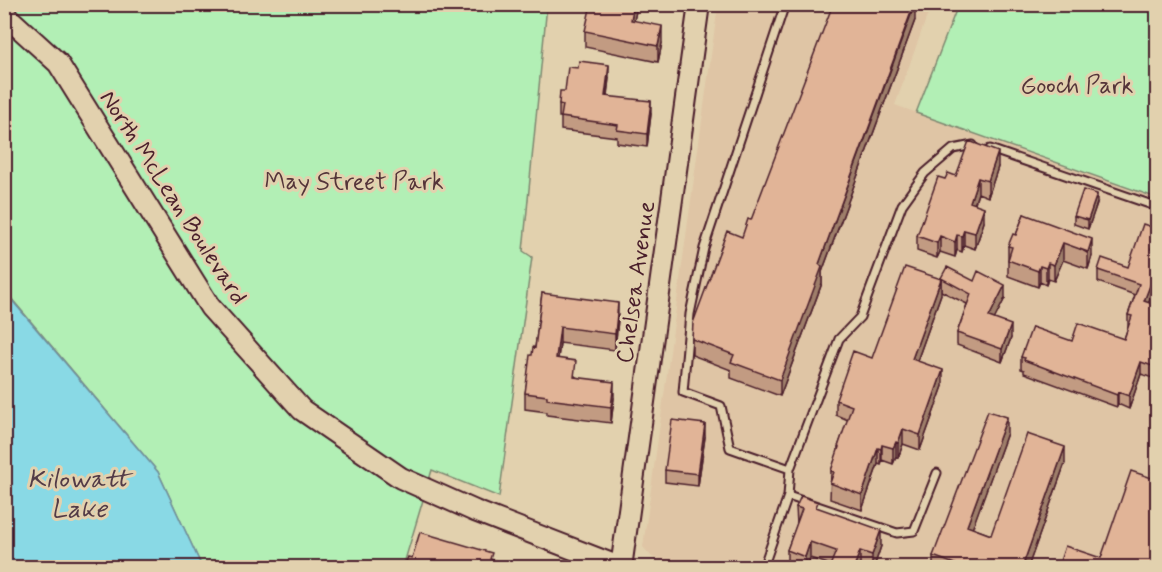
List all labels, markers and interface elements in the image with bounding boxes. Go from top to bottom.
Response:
park label: Gooch Park [1021,71,1134,102]
street label: North McLean Boulevard [92,85,254,311]
park label: May Street Park [264,167,444,198]
street label: Chelsea Avenue [610,199,663,365]
water label: Kilowatt Lake [28,463,134,527]

